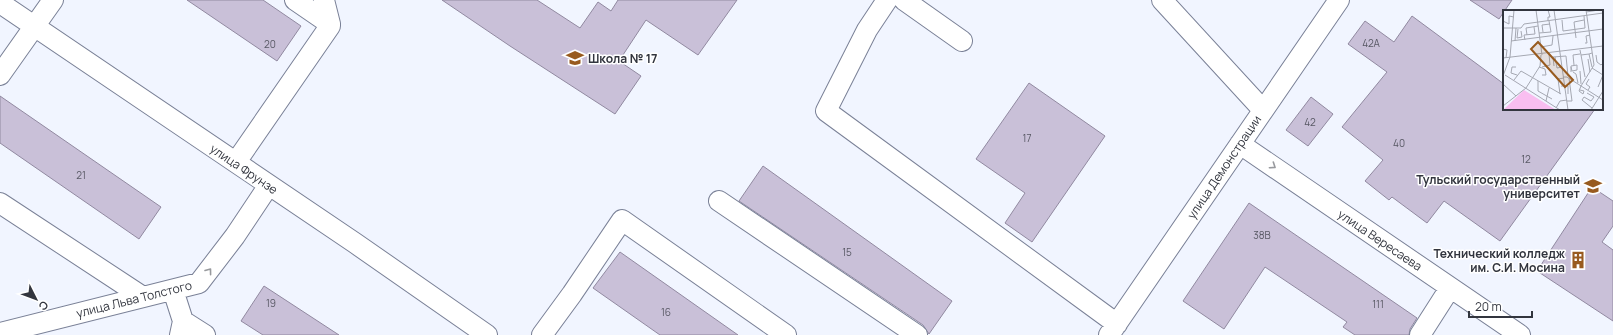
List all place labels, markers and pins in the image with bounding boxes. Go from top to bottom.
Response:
school or university icon: Школа № 17 [565,48,585,68]
place label: Школа № 17 [588,50,657,67]
place label: Тульский государственный университет [1416,171,1581,202]
school or university icon: Тульский государственный университет [1583,176,1603,196]
place label: Технический колледж им. С.И. Мосина [1433,245,1566,276]
building icon: Технический колледж им. С.И. Мосина [1568,250,1588,270]

